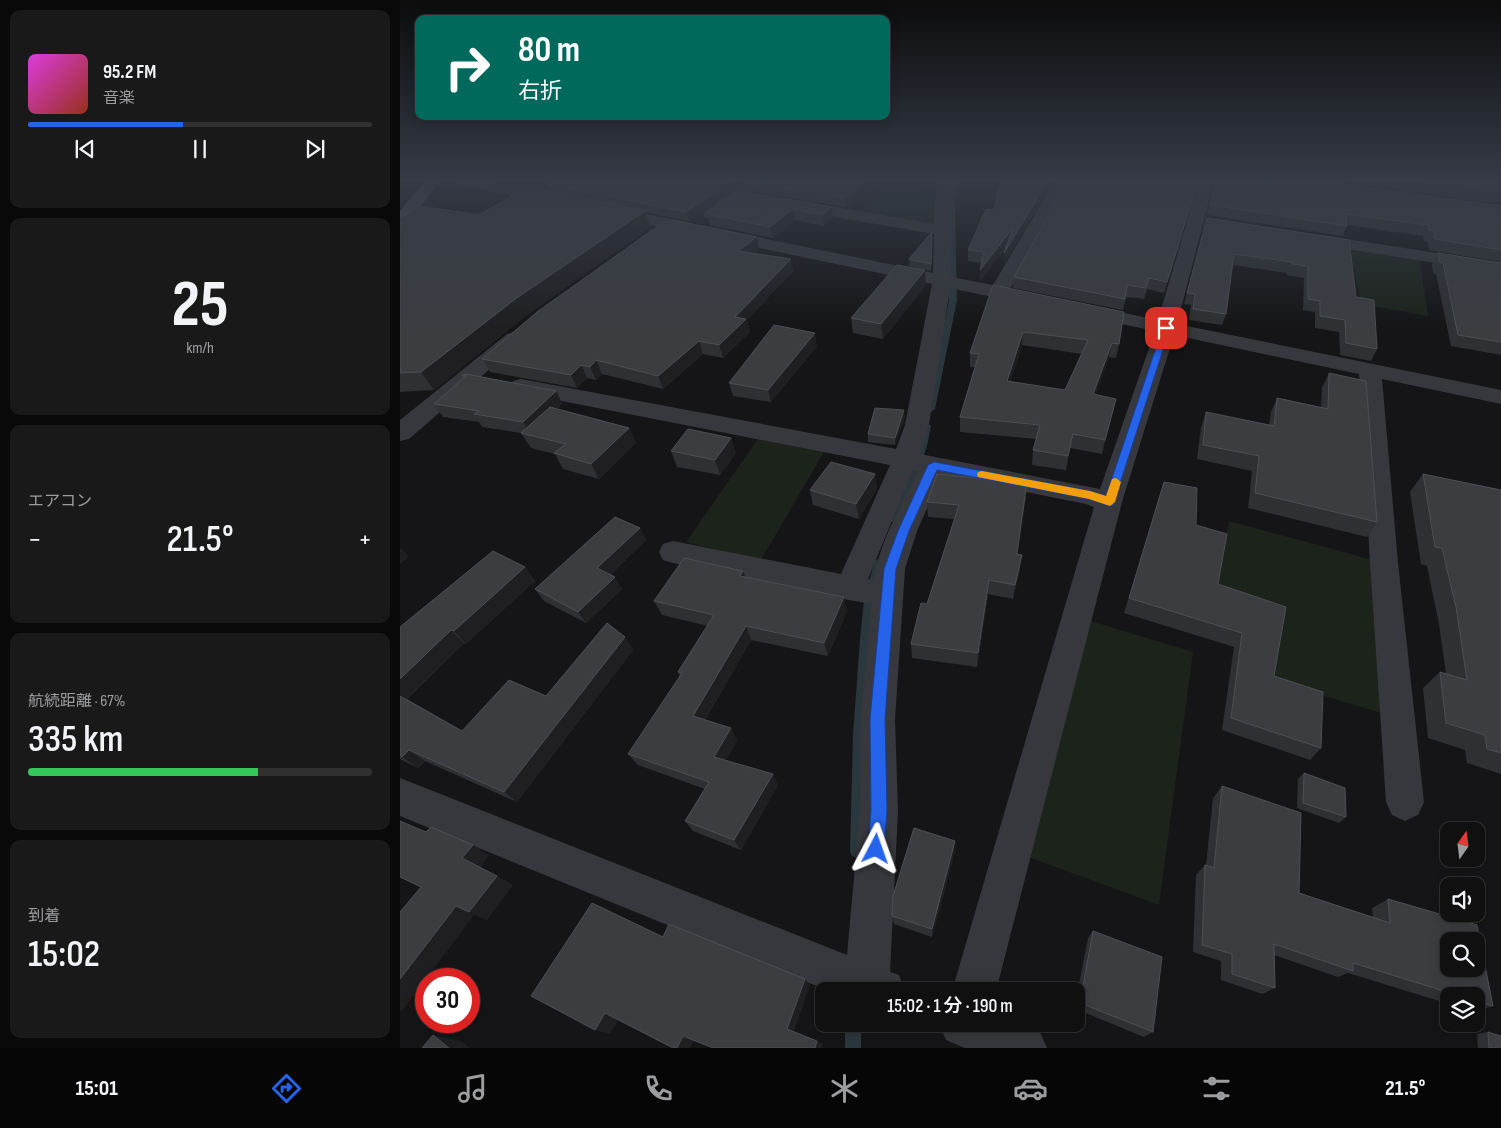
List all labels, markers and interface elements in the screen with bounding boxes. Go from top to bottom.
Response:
text: 80 m [518,29,580,72]
icon: right [435,35,500,100]
text: 95.2 FM [103,61,156,84]
text: 右折 [518,78,562,105]
text: 音楽 [103,89,135,108]
icon: previous [71,135,99,163]
icon: pause [186,135,214,163]
icon: next [301,135,329,163]
text: 25 [171,267,229,345]
pin [1145,307,1187,349]
icon: arrive [1152,314,1180,342]
text: km/h [186,339,214,358]
text: エアコン [28,492,92,511]
text: 21.5° [166,517,234,562]
text: − [28,523,42,556]
text: + [358,523,372,556]
text: 航続距離 · 67% [28,692,125,711]
text: 335 km [28,717,123,762]
position arrow [849,822,901,874]
north arrow [1440,822,1485,868]
map controls [1440,822,1485,1032]
button: sound [1440,877,1485,922]
text: 到着 [28,907,60,926]
text: 15:02 [28,932,100,977]
button: search [1440,932,1485,977]
speed limit sign: 30 [415,968,480,1033]
button: layers [1440,987,1485,1032]
text: 15:02 · 1 分 · 190 m [887,995,1013,1018]
icon: directions [269,1071,304,1106]
icon: music [455,1071,490,1106]
icon: phone [641,1071,676,1106]
icon: climate [827,1071,862,1106]
icon: car [1013,1071,1048,1106]
icon: filters [1199,1071,1234,1106]
text: 15:01 [76,1075,118,1102]
text: 21.5° [1385,1075,1425,1102]

